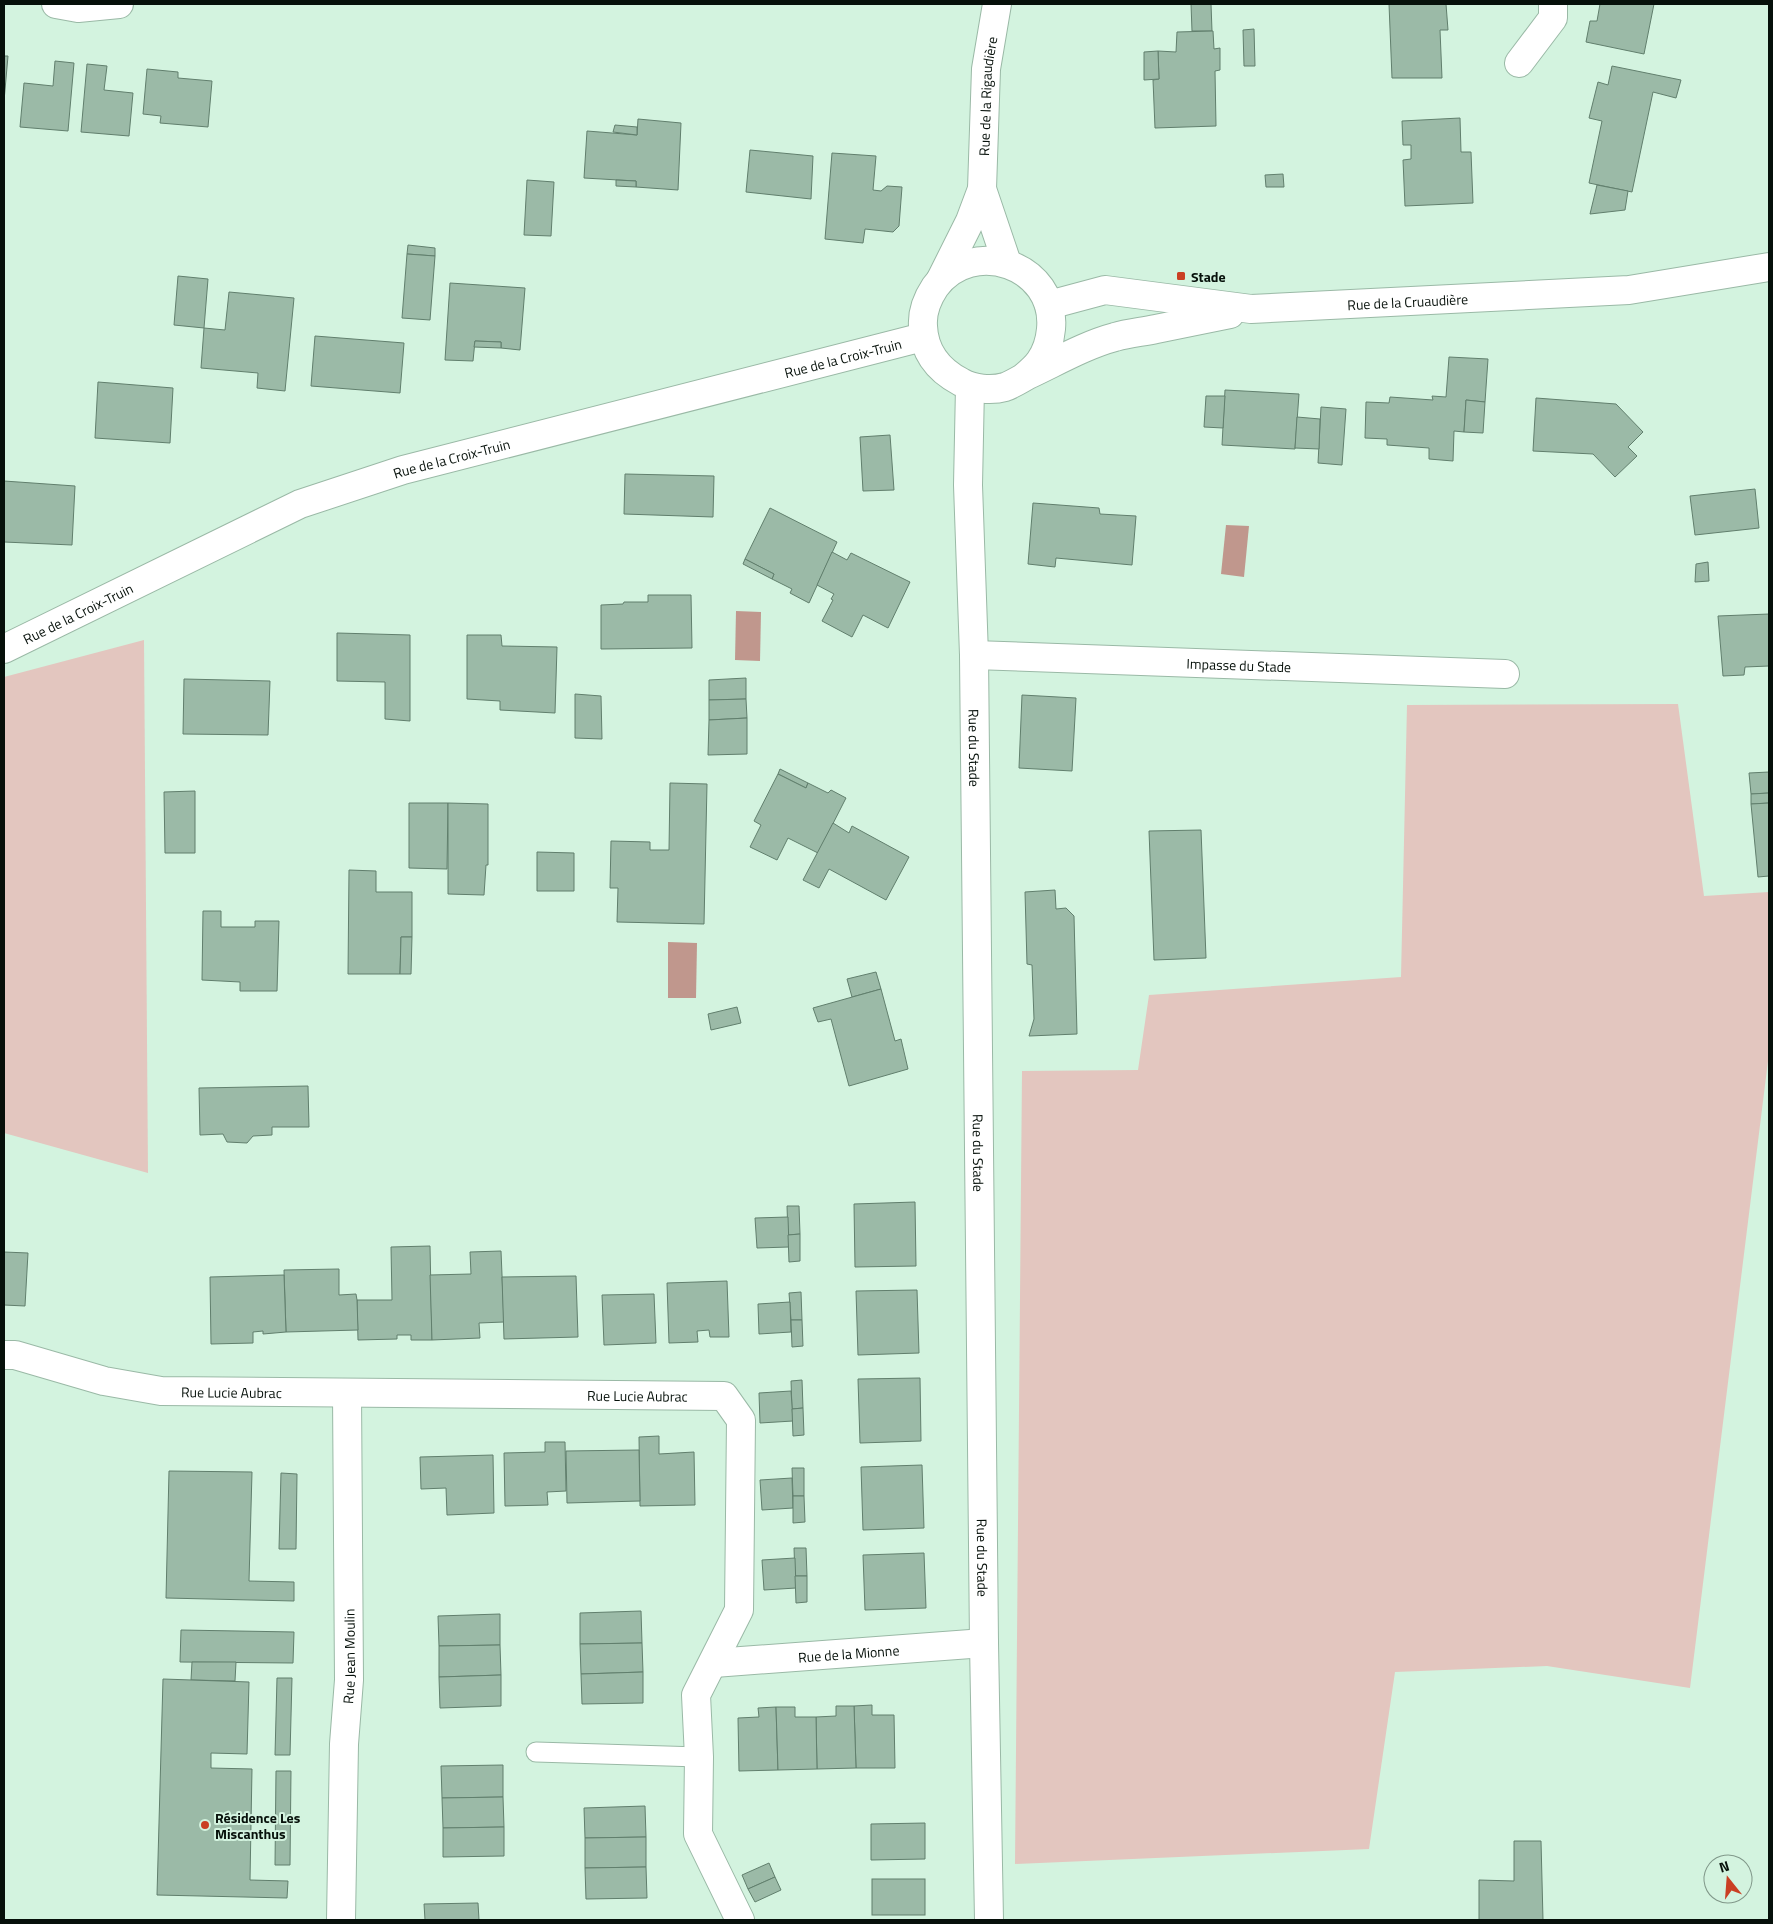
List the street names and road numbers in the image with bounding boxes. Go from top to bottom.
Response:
street label: Rue de la Rigaudière [973,35,1002,156]
street label: Rue de la Cruaudière [1347,288,1468,315]
street label: Rue de la Croix-Truin [782,332,904,383]
street label: Rue de la Croix-Truin [390,433,512,483]
street label: Rue de la Croix-Truin [19,577,136,649]
street label: Impasse du Stade [1186,652,1291,677]
street label: Rue du Stade [964,709,986,787]
street label: Rue du Stade [968,1114,990,1192]
street label: Rue Lucie Aubrac [181,1381,282,1403]
street label: Rue Lucie Aubrac [587,1384,688,1406]
street label: Rue du Stade [972,1519,994,1597]
street label: Rue Jean Moulin [337,1609,360,1705]
street label: Rue de la Mionne [797,1639,900,1667]

